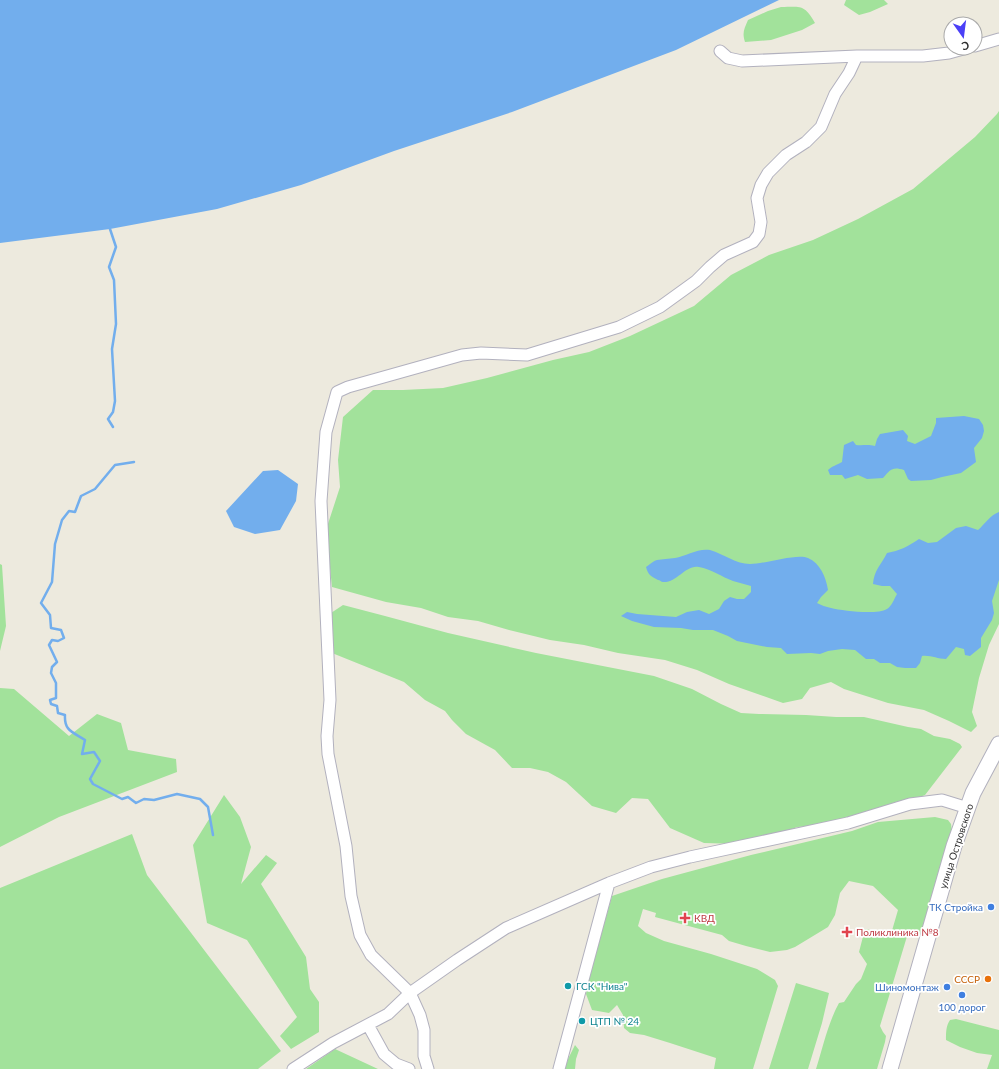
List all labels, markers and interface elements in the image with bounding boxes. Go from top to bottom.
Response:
north arrow [943,16,983,56]
text: С [960,39,971,54]
street label: улица Островского [937,802,976,890]
place label: ТК Стройка [929,901,983,913]
marker: ТК Стройка [986,902,996,912]
marker: КВД [679,912,691,924]
place label: КВД [694,912,715,924]
marker: Поликлиника №8 [841,926,853,938]
place label: Поликлиника №8 [856,926,939,938]
place label: СССР [954,973,980,985]
marker: СССР [983,974,993,984]
place label: ГСК "Нива" [576,980,628,992]
marker: ГСК "Нива" [563,981,573,991]
place label: Шиномонтаж [875,981,939,993]
marker: Шиномонтаж [942,982,952,992]
marker: 100 дорог [957,990,967,1000]
place label: 100 дорог [938,1001,986,1013]
place label: ЦТП № 24 [590,1015,639,1027]
marker: ЦТП № 24 [577,1016,587,1026]

